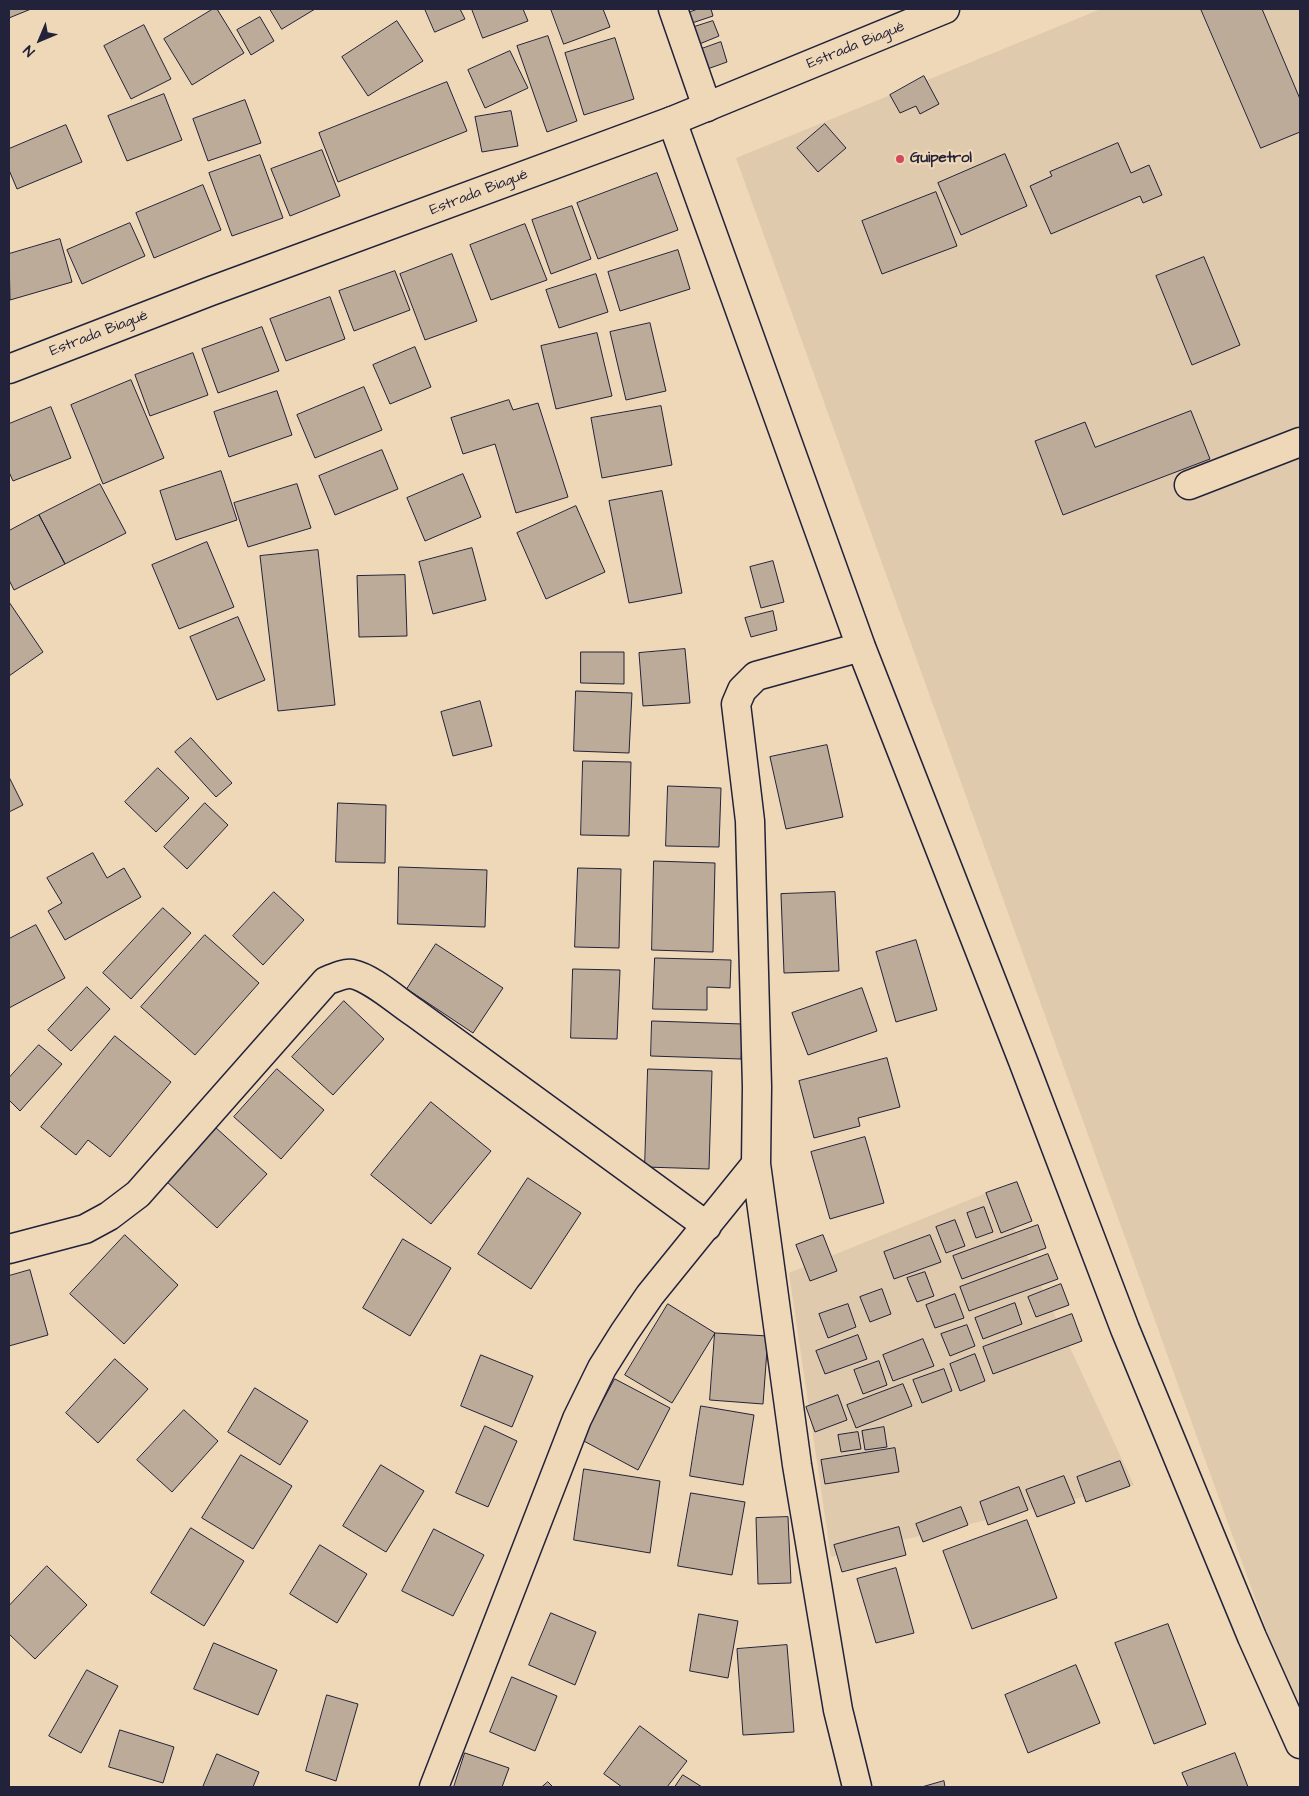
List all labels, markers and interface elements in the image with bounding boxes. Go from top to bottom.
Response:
north arrow [15,15,65,65]
street label: Estrada Biagué [805,18,907,74]
text: N [19,40,40,61]
place label: Guipetrol [910,150,972,168]
marker: Guipetrol [894,153,906,165]
street label: Estrada Biagué [427,166,531,220]
street label: Estrada Biagué [47,307,151,361]

